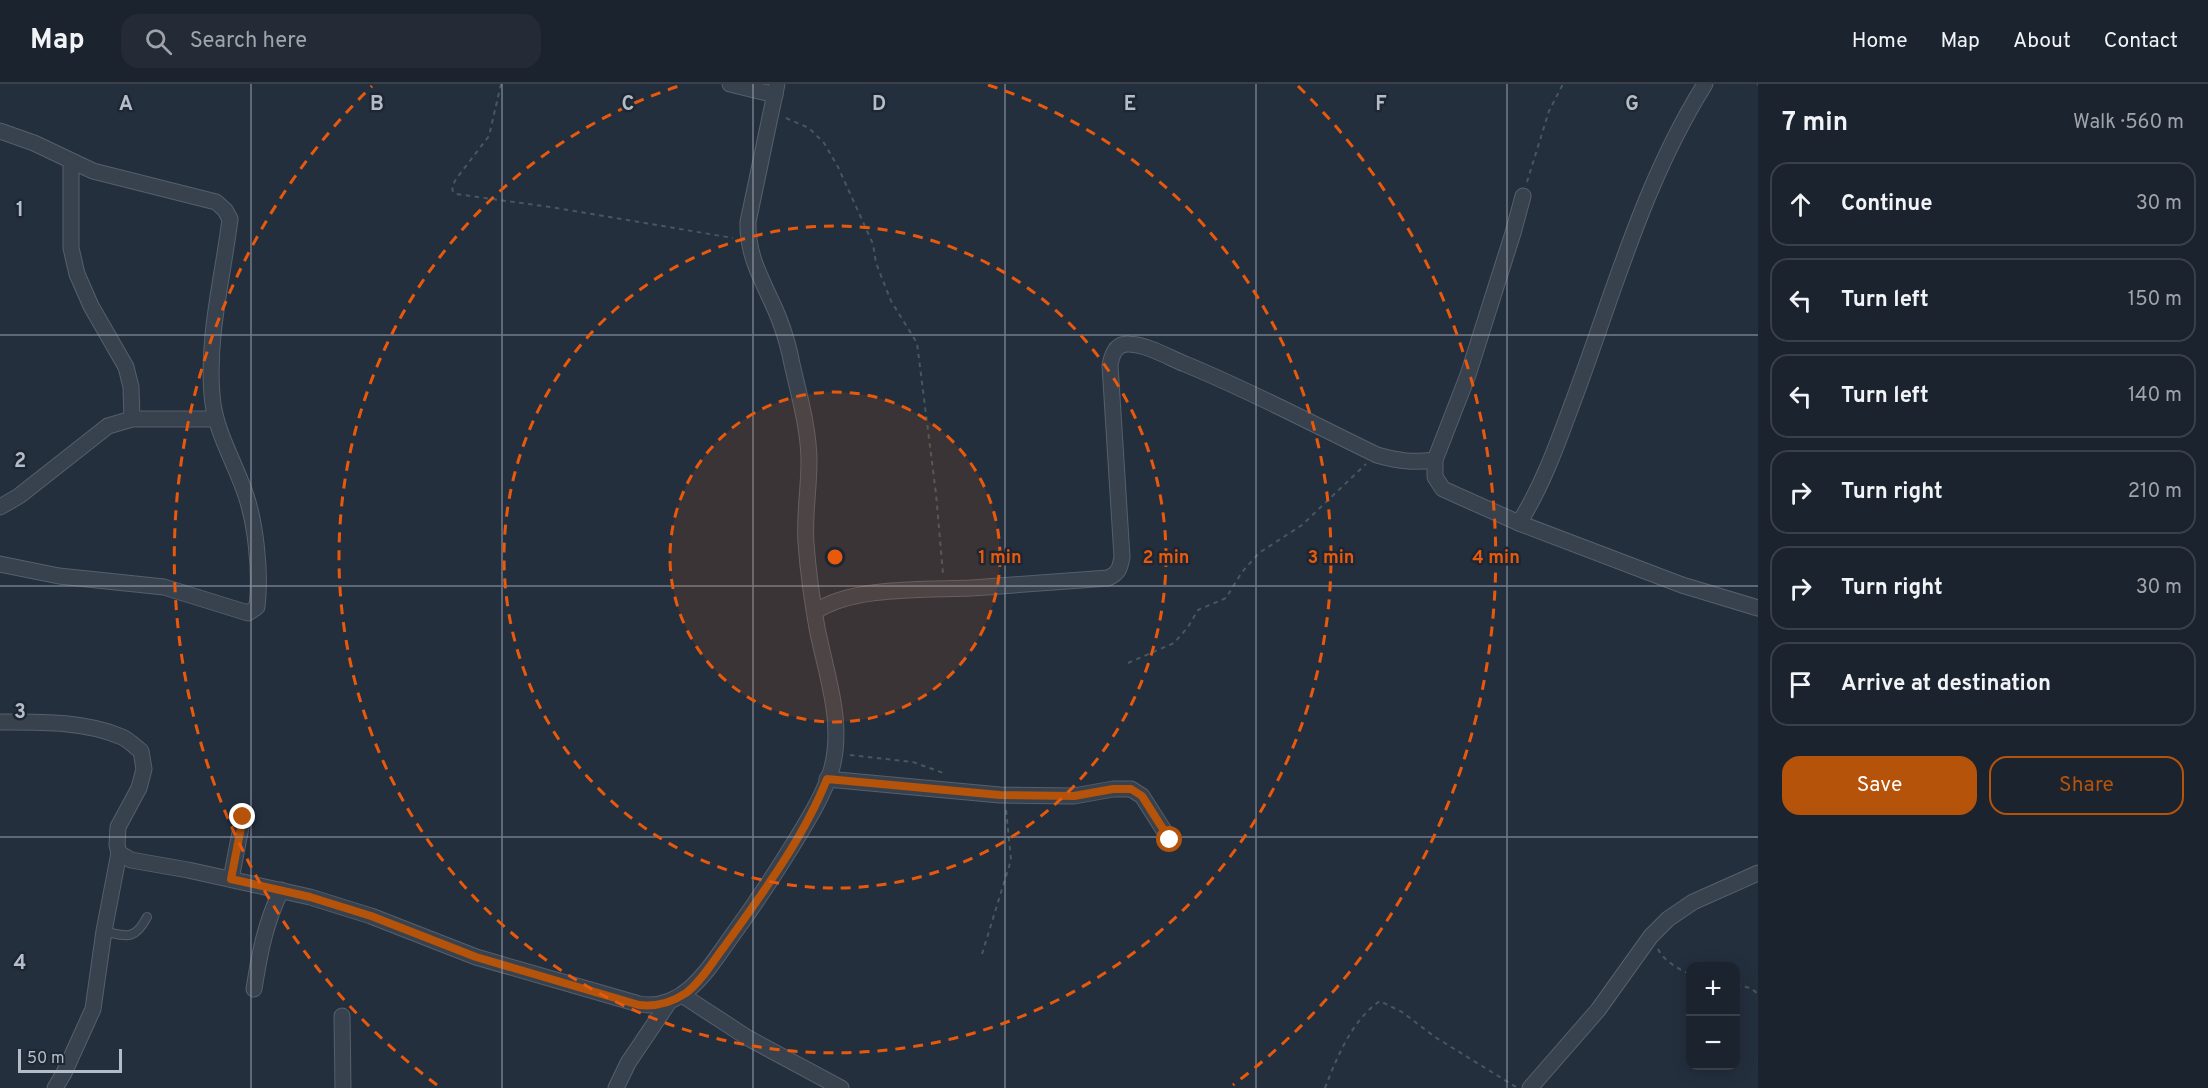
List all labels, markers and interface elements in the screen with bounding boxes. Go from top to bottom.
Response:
search box [121,14,541,68]
text: Map [30,23,85,59]
icon: search [142,25,175,58]
text: Search here [190,28,307,55]
text: Home [1852,28,1908,55]
text: Map [1941,28,1980,55]
text: About [2013,28,2071,55]
text: Contact [2104,28,2178,55]
text: A [119,92,133,118]
text: B [370,92,384,118]
text: C [622,92,634,118]
text: D [872,92,886,118]
text: E [1124,92,1136,118]
text: F [1375,92,1387,118]
text: G [1625,92,1639,118]
text: 7 min [1782,107,1848,140]
text: Walk · 560 m [2073,110,2184,136]
icon: ahead [1784,188,1817,221]
text: Continue [1841,191,1932,218]
text: 30 m [2136,191,2182,217]
text: 1 [16,198,24,224]
icon: left [1784,284,1817,317]
text: Turn left [1841,287,1929,314]
text: 150 m [2128,287,2182,313]
icon: left [1784,380,1817,413]
text: Turn left [1841,383,1929,410]
text: 140 m [2128,383,2182,409]
text: 2 [14,449,26,475]
icon: right [1784,476,1817,509]
text: Turn right [1841,479,1943,506]
text: 210 m [2128,479,2182,505]
centre of rings [825,547,845,567]
text: 1 min [978,547,1022,570]
text: 2 min [1142,547,1190,570]
text: 3 min [1308,547,1354,570]
text: 4 min [1472,547,1520,570]
icon: right [1784,572,1817,605]
text: Turn right [1841,575,1943,602]
text: 30 m [2136,575,2182,601]
icon: arrive [1784,668,1817,701]
text: Arrive at destination [1841,671,2051,698]
text: 3 [14,700,26,726]
button: Save [1782,756,1977,815]
button: Share [1989,756,2184,815]
route end [229,803,255,829]
route start [1156,826,1182,852]
text: 4 [14,951,26,977]
map controls [1686,962,1740,1070]
button: + [1686,962,1740,1016]
button: − [1686,1016,1740,1070]
scale bar [18,1046,122,1074]
text: 50 m [27,1049,65,1069]

